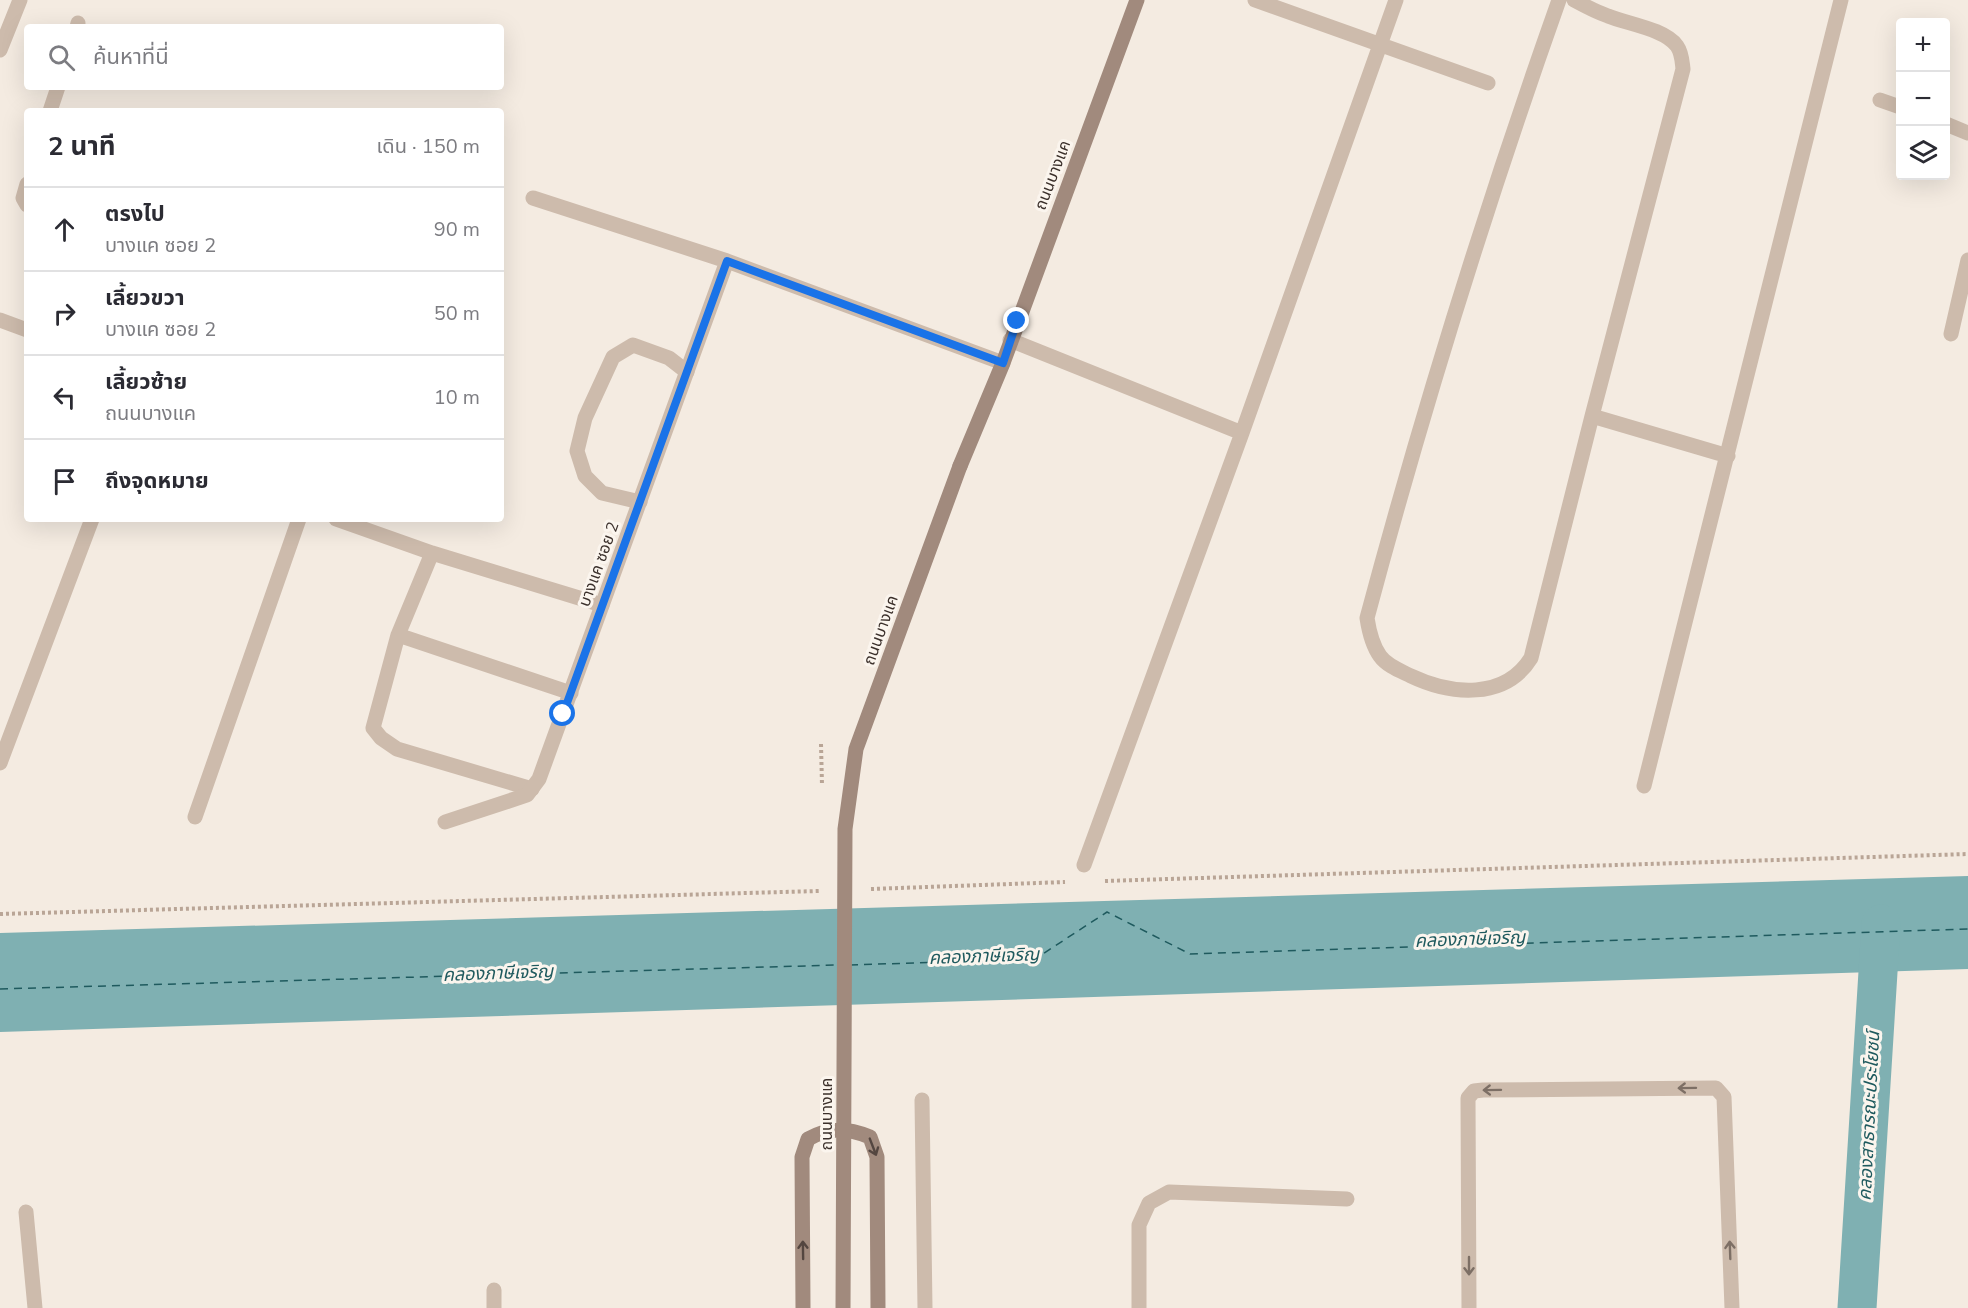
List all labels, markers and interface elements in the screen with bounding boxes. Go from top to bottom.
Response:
map controls [1896,18,1950,180]
button: + [1896,18,1950,72]
search box [24,24,504,90]
icon: search [45,41,78,74]
text: ค้นหาที่นี่ [93,42,169,72]
button: − [1896,72,1950,126]
button: layers [1896,126,1950,180]
text: 2 นาที [48,129,115,164]
text: เดิน · 150 m [377,133,480,160]
street label: ถนนบางแค [1030,137,1076,213]
text: ตรงไป [105,199,165,229]
icon: ahead [48,213,81,246]
text: 90 m [434,216,480,243]
text: บางแค ซอย 2 [105,232,216,259]
text: เลี้ยวขวา [105,283,185,313]
icon: right [48,297,81,330]
text: 50 m [434,300,480,327]
route end [1003,307,1029,333]
text: บางแค ซอย 2 [105,316,216,343]
text: เลี้ยวซ้าย [105,367,187,397]
icon: left [48,381,81,414]
text: 10 m [434,384,480,411]
text: ถนนบางแค [105,400,196,427]
icon: arrive [48,465,81,498]
text: ถึงจุดหมาย [105,466,209,496]
street label: บางแค ซอย 2 [573,519,624,610]
street label: ถนนบางแค [858,592,904,668]
route start [549,700,575,726]
water label: คลองภาษีเจริญ [1414,925,1527,953]
water label: คลองภาษีเจริญ [928,942,1041,970]
water label: คลองภาษีเจริญ [442,959,555,987]
water label: คลองสาธารณะประโยชน์ [1853,1028,1886,1201]
street label: ถนนบางแค [816,1078,838,1150]
one-way arrow [1677,1082,1697,1094]
one-way arrow [1482,1084,1502,1096]
one-way arrow [868,1137,879,1156]
one-way arrow [797,1240,809,1260]
one-way arrow [1725,1240,1736,1260]
one-way arrow [1463,1256,1475,1276]

